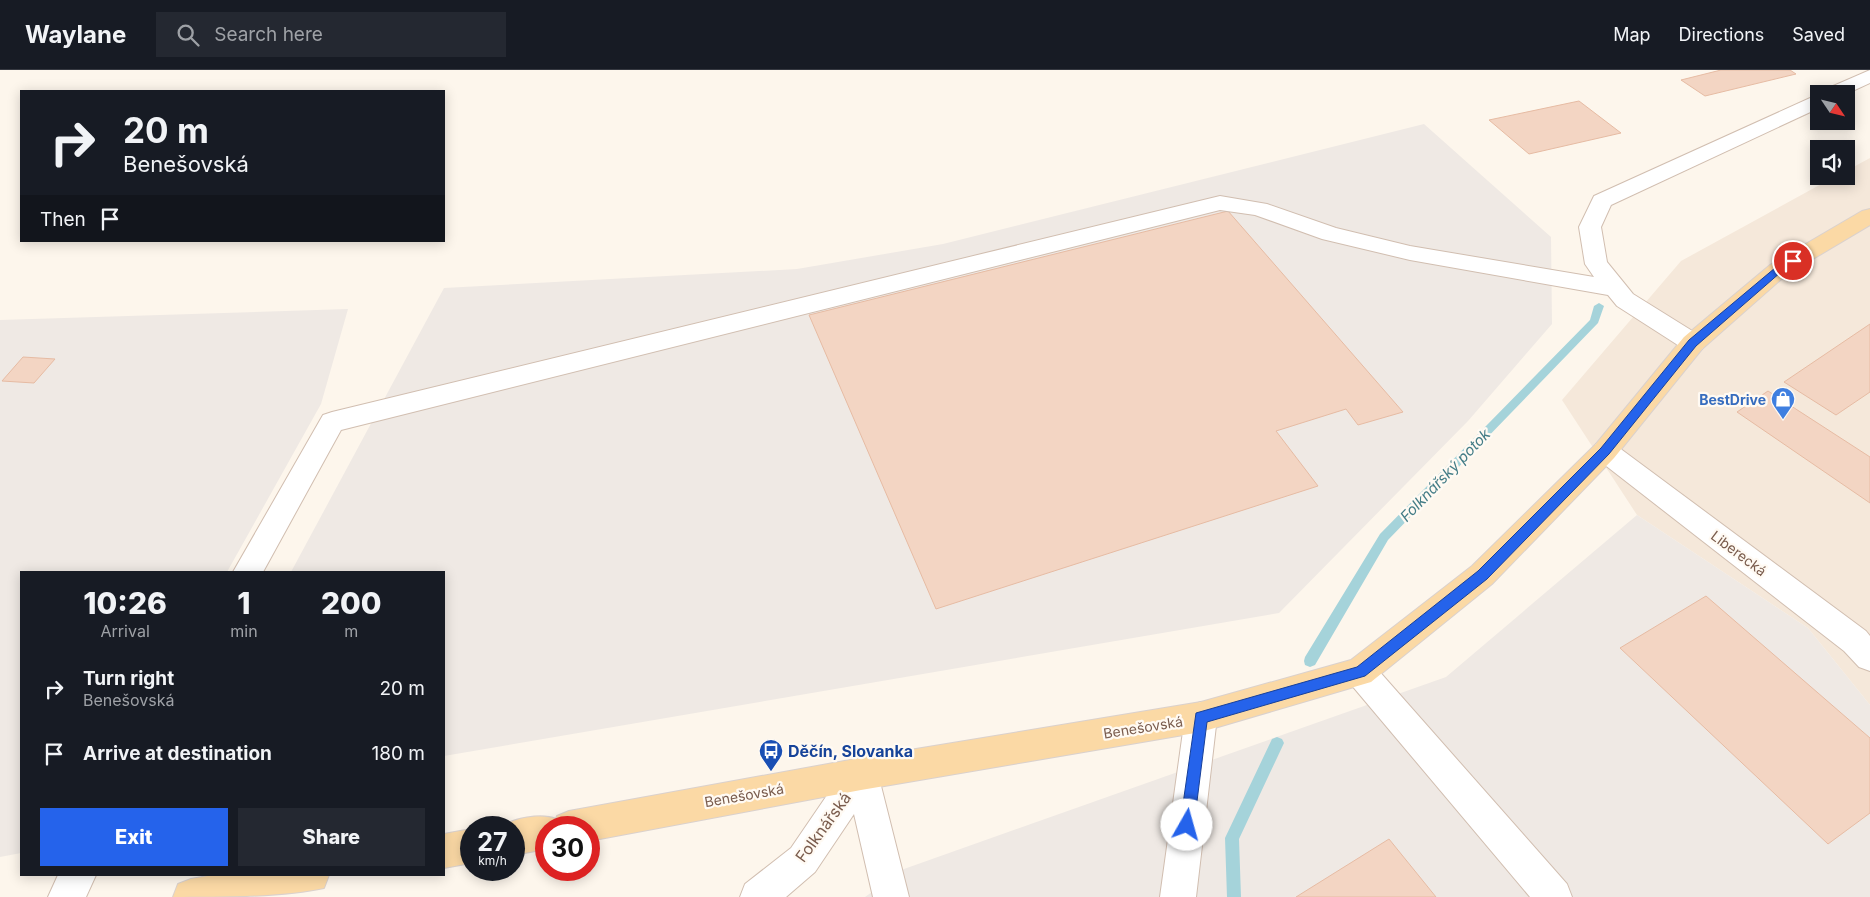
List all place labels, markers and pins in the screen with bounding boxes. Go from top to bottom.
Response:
pin [1772,240,1814,282]
shop icon: BestDrive [1770,386,1796,420]
place label: BestDrive [1699,391,1766,408]
bus stop icon: Děčín, Slovanka [758,738,784,772]
place label: Děčín, Slovanka [788,741,913,761]

